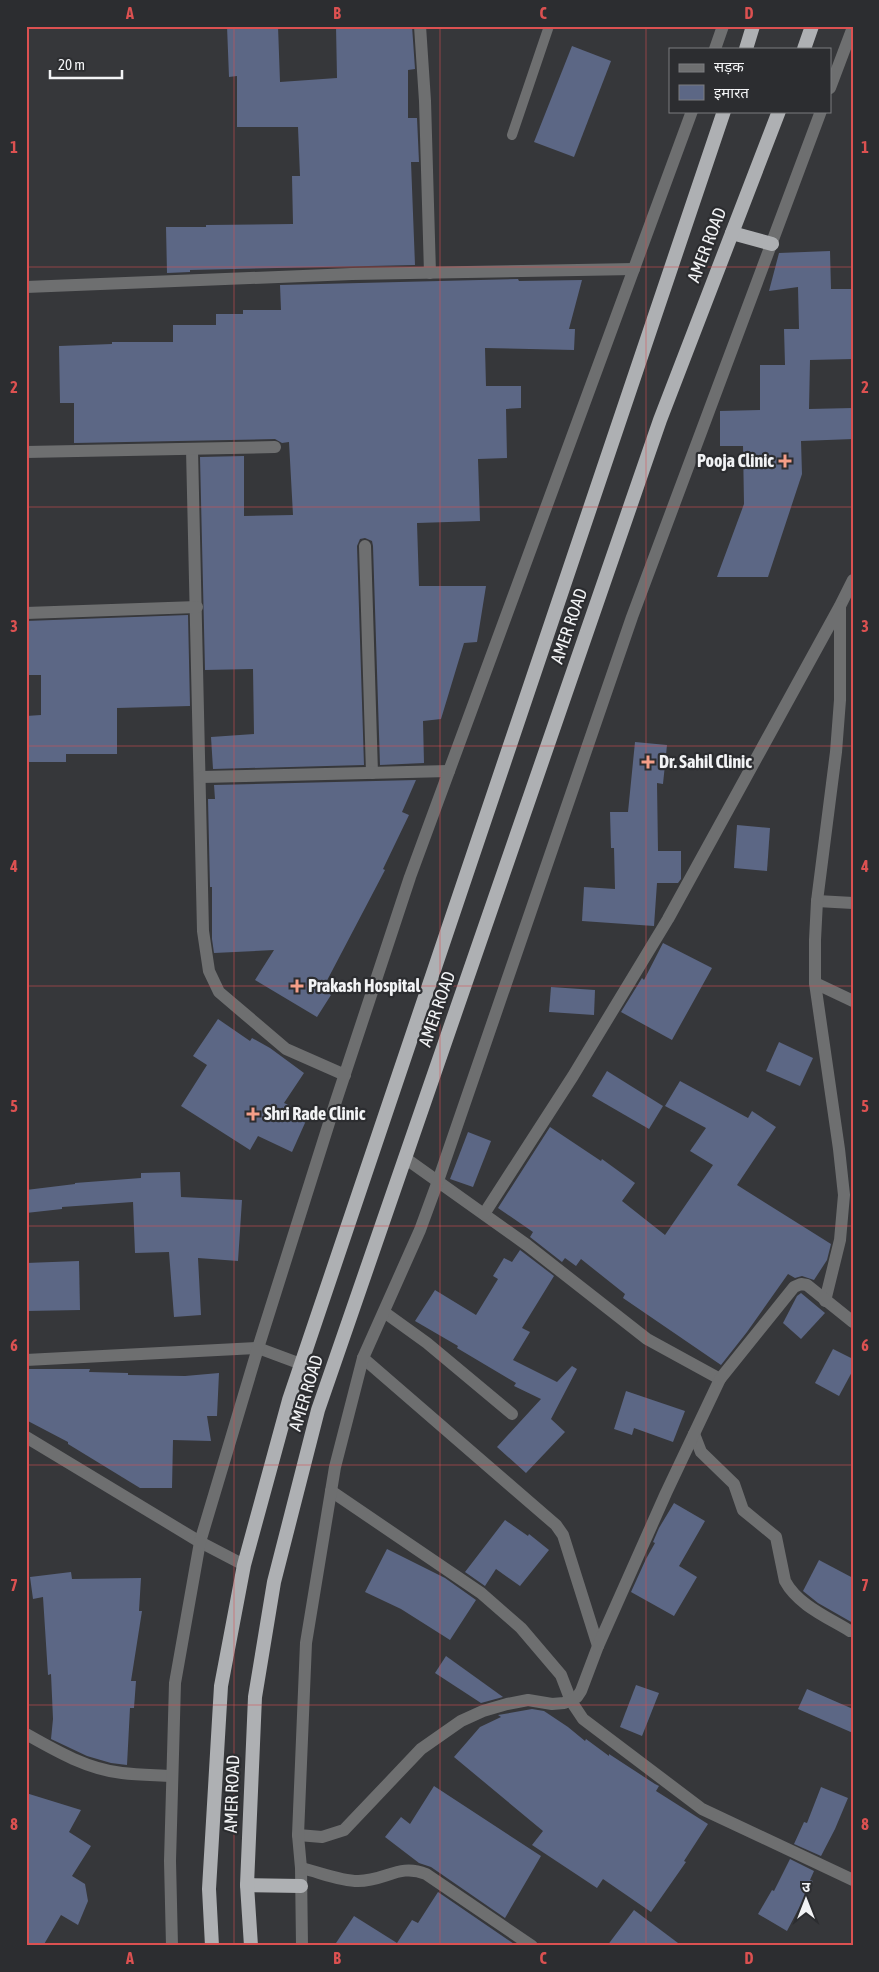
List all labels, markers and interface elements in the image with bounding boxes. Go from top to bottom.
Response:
text: A [125,4,134,22]
text: B [333,4,341,22]
text: C [539,4,547,22]
text: D [745,4,754,22]
scale bar [50,48,122,80]
legend [669,48,832,112]
text: 20 m [58,56,85,73]
text: सड़क [714,58,744,75]
text: इमारत [714,84,749,101]
text: 1 [10,138,18,156]
text: 1 [861,138,869,156]
street label: AMER ROAD [683,205,730,285]
text: 2 [10,378,18,396]
text: 2 [861,378,869,396]
place label: Pooja Clinic [697,450,774,471]
marker: Pooja Clinic [778,454,792,468]
street label: AMER ROAD [546,585,591,666]
text: 3 [10,617,18,635]
text: 3 [861,617,869,635]
place label: Dr. Sahil Clinic [659,751,752,772]
marker: Dr. Sahil Clinic [641,755,655,769]
text: 4 [9,857,18,875]
text: 4 [860,857,869,875]
street label: AMER ROAD [414,968,459,1049]
place label: Prakash Hospital [308,975,420,996]
marker: Prakash Hospital [290,979,304,993]
text: 5 [10,1097,18,1115]
text: 5 [861,1097,869,1115]
place label: Shri Rade Clinic [264,1103,366,1124]
marker: Shri Rade Clinic [246,1107,260,1121]
text: 6 [10,1336,18,1354]
text: 6 [861,1336,869,1354]
street label: AMER ROAD [284,1352,327,1433]
text: 7 [10,1576,18,1594]
text: 7 [861,1576,869,1594]
street label: AMER ROAD [220,1755,243,1833]
text: 8 [10,1815,18,1833]
text: 8 [861,1815,869,1833]
north arrow [782,1874,832,1924]
text: उ [802,1879,811,1895]
text: A [125,1949,134,1967]
text: B [333,1949,341,1967]
text: C [539,1949,547,1967]
text: D [745,1949,754,1967]

